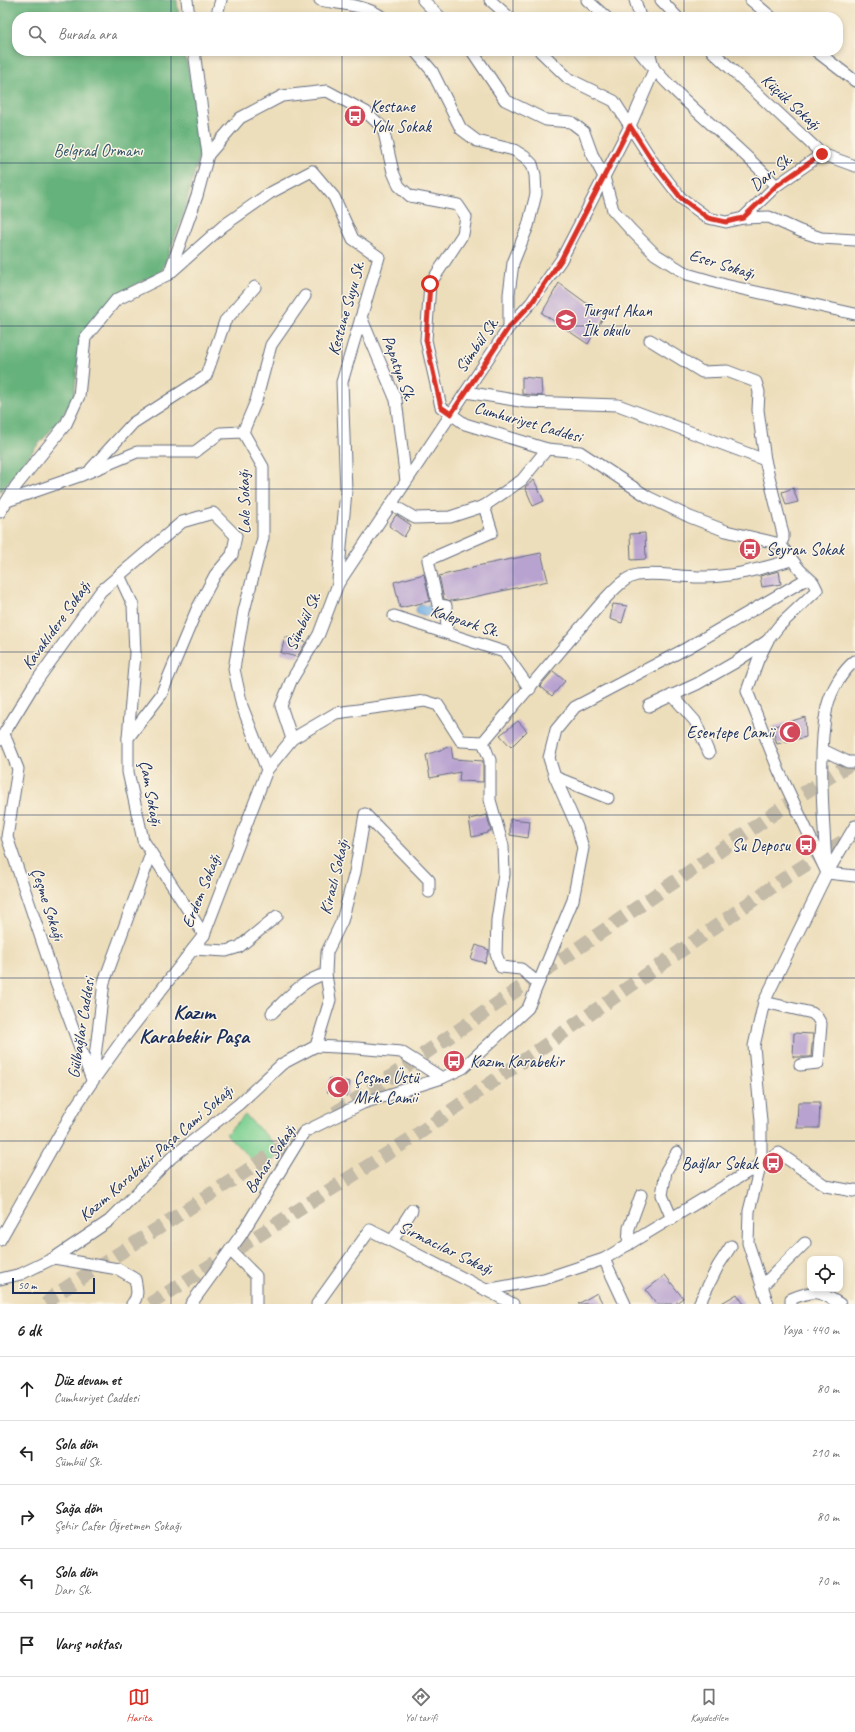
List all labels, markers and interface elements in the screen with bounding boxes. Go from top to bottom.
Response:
search box [12,12,843,56]
icon: search [26,23,48,45]
text: Burada ara [58,25,116,44]
street label: Küçük Sokağı [757,69,826,135]
place label: Kestane Yolu Sokak [370,96,433,137]
bus stop icon: Kestane Yolu Sokak [342,103,368,129]
park label: Belgrad Ormanı [53,140,143,161]
route end [813,145,831,163]
street label: Darı Sk. [745,148,797,195]
street label: Eser Sokağı [687,244,758,284]
street label: Kestane Suyu Sk. [323,258,370,358]
route start [421,275,439,293]
place label: Turgut Akan İlk okulu [582,300,652,341]
school or university icon: Turgut Akan İlk okulu [553,307,579,333]
street label: Sümbül Sk. [450,313,504,377]
street label: Papatya Sk. [377,332,421,404]
street label: Cumhuriyet Caddesi [472,397,586,448]
street label: Lale Sokağı [233,469,255,534]
bus stop icon: Seyran Sokak [737,536,763,562]
place label: Seyran Sokak [766,539,846,560]
street label: Kavaklıdere Sokağı [17,576,96,674]
street label: Sümbül Sk. [280,588,326,654]
street label: Kalepark Sk. [428,600,503,642]
mosque icon: Esentepe Camii [777,719,803,745]
place label: Esentepe Camii [687,722,777,743]
street label: Çam Sokağı [134,759,167,828]
bus stop icon: Su Deposu [793,832,819,858]
place label: Su Deposu [732,835,792,856]
street label: Kirazlı Sokağı [315,837,354,917]
street label: Erdem Sokağı [177,850,226,931]
street label: Çeşme Sokağı [25,865,70,944]
street label: Gülbağlar Caddesi [63,974,100,1080]
district label: Kazım Karabekir Paşa [139,999,251,1049]
bus stop icon: Kazım Karabekir [441,1048,467,1074]
place label: Kazım Karabekir [470,1051,566,1072]
place label: Çeşme Üstü Mrk. Camii [354,1067,420,1108]
mosque icon: Çeşme Üstü Mrk. Camii [325,1074,351,1100]
street label: Kazım Karabekir Paşa Cami Sokağı [75,1080,238,1226]
street label: Bahar Sokağı [239,1120,301,1197]
bus stop icon: Bağlar Sokak [760,1150,786,1176]
place label: Bağlar Sokak [682,1153,760,1174]
street label: Sırmacılar Sokağı [396,1216,497,1280]
map controls [807,1256,843,1292]
button: locate [807,1256,843,1292]
scale bar [12,1276,95,1295]
text: 50 m [18,1278,37,1292]
text: 6 dk [16,1320,41,1341]
text: Yaya · 440 m [782,1322,839,1338]
text: Düz devam et [54,1371,121,1390]
icon: ahead [16,1378,38,1400]
text: 80 m [817,1381,839,1397]
text: Cumhuriyet Caddesi [54,1390,139,1406]
text: Sola dön [54,1435,97,1454]
icon: left [16,1442,38,1464]
text: 210 m [811,1445,839,1461]
text: Sümbül Sk. [54,1454,102,1470]
text: Sağa dön [54,1499,102,1518]
icon: right [16,1506,38,1528]
text: 80 m [817,1509,839,1525]
text: Şehir Cafer Öğretmen Sokağı [54,1518,181,1534]
text: Sola dön [54,1563,97,1582]
icon: left [16,1570,38,1592]
text: 70 m [817,1573,839,1589]
text: Darı Sk. [54,1582,91,1598]
icon: arrive [16,1634,38,1656]
text: Varış noktası [54,1635,121,1654]
tab: Harita [127,1686,152,1724]
tab: Yol tarifi [405,1686,437,1724]
tab: Kaydedilen [690,1686,728,1724]

